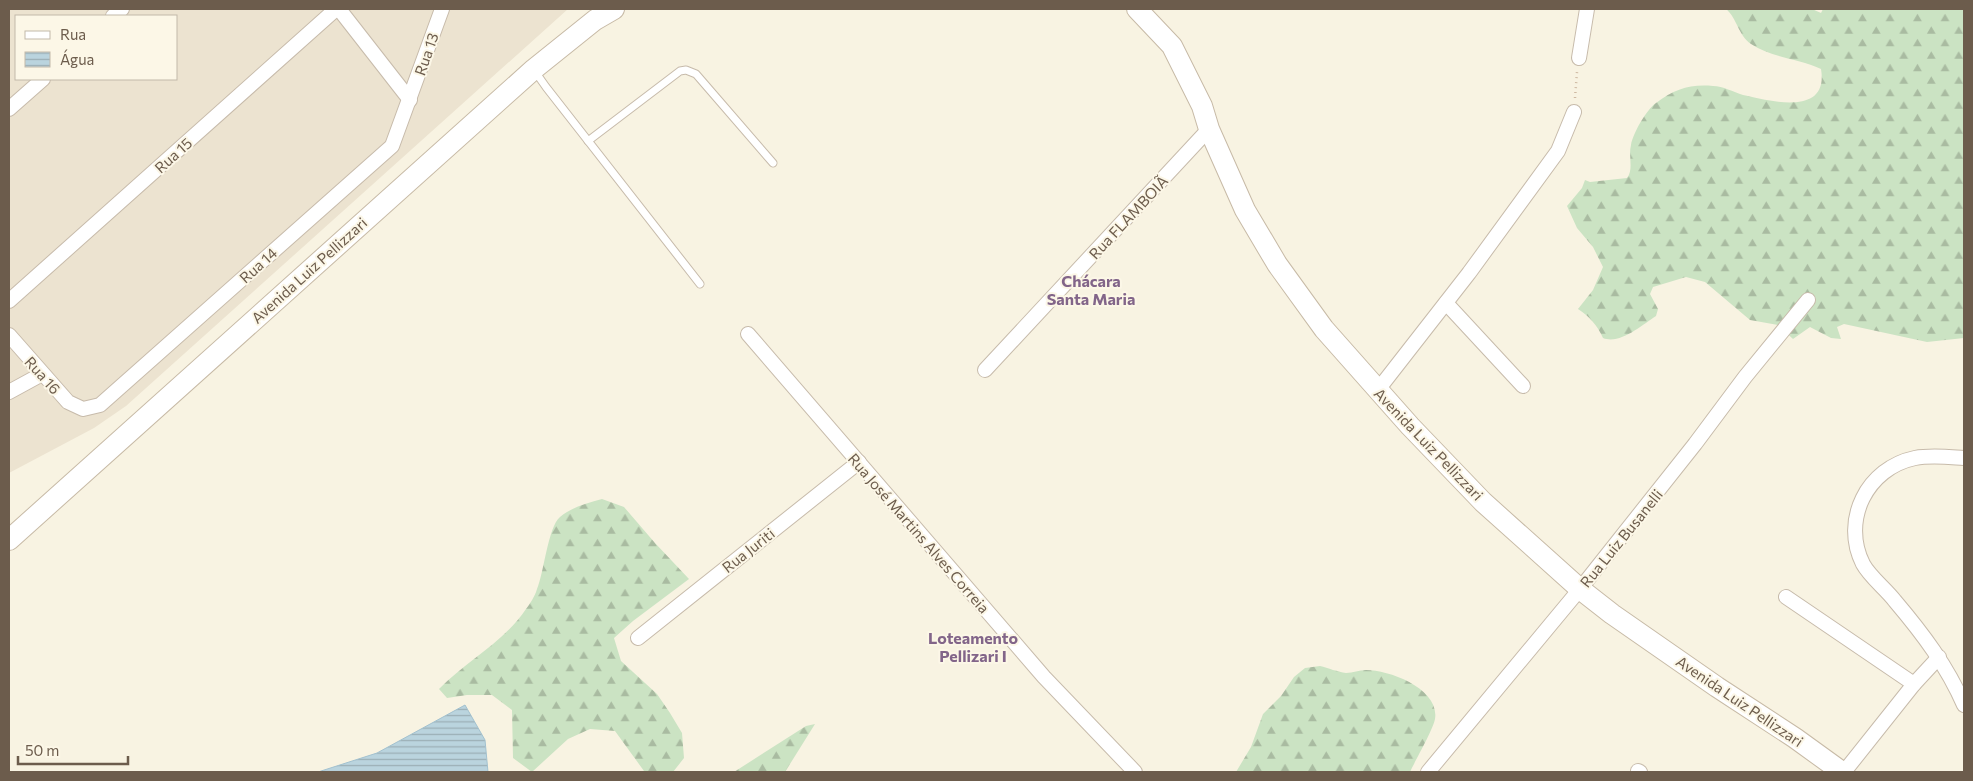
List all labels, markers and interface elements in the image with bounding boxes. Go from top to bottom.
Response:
legend [15,15,178,80]
text: Rua [60,25,86,43]
street label: Rua 13 [410,30,442,78]
text: Água [60,49,94,68]
street label: Rua 15 [151,134,195,176]
street label: Rua FLAMBOIÃ [1085,172,1171,262]
street label: Avenida Luiz Pellizzari [248,213,370,327]
street label: Rua 14 [235,243,281,287]
district label: Chácara Santa Maria [1047,271,1135,308]
street label: Rua 16 [21,352,65,398]
street label: Avenida Luiz Pellizzari [1371,384,1487,504]
street label: Rua José Martins Alves Correia [845,449,993,617]
street label: Rua Luiz Busanelli [1576,485,1666,591]
street label: Rua Juriti [718,524,778,576]
district label: Loteamento Pellizari I [928,628,1019,665]
street label: Avenida Luiz Pellizzari [1673,652,1807,750]
scale bar [18,734,128,766]
text: 50 m [25,741,59,759]

